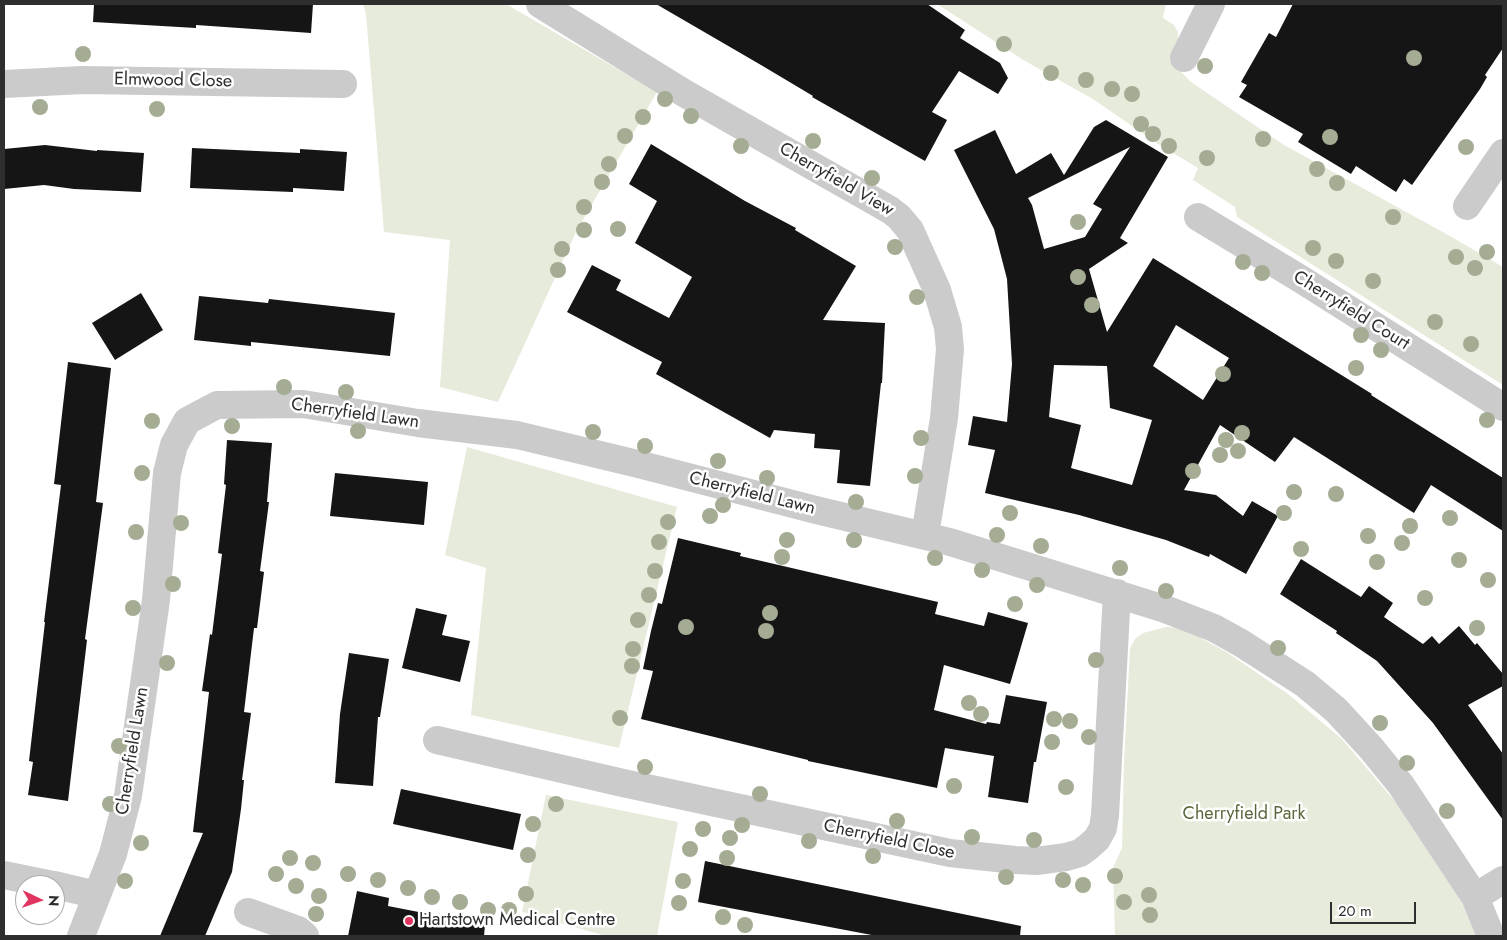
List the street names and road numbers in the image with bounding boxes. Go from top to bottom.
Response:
street label: Elmwood Close [114,69,232,93]
street label: Cherryfield View [775,139,897,221]
street label: Cherryfield Court [1289,267,1413,355]
street label: Cherryfield Lawn [290,394,420,434]
street label: Cherryfield Lawn [687,468,817,520]
street label: Cherryfield Lawn [112,686,154,816]
street label: Cherryfield Close [821,816,957,864]

